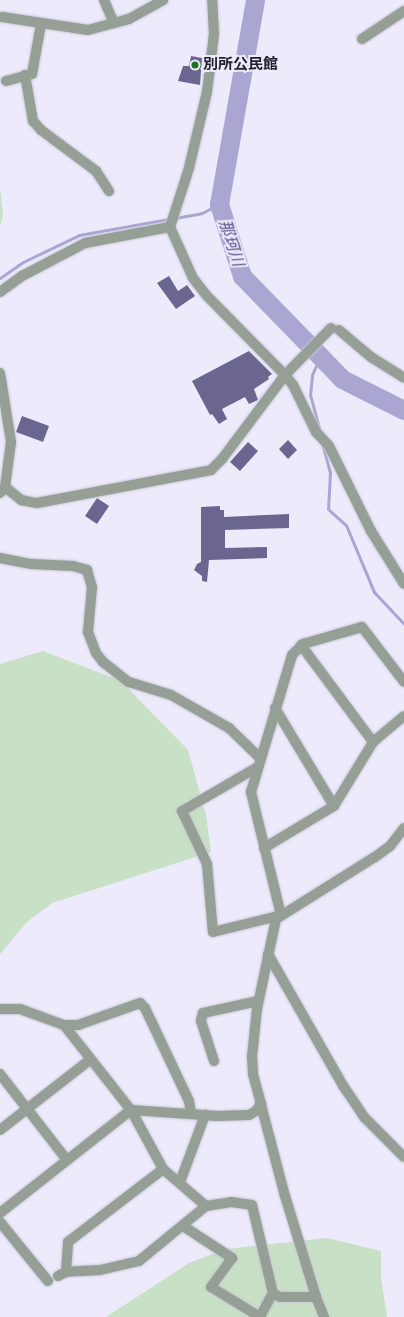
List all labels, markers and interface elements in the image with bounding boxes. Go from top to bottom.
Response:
place label: 別所公民館 [203,56,278,74]
marker: 別所公民館 [190,60,200,70]
water label: 那珂川 [214,217,248,269]

